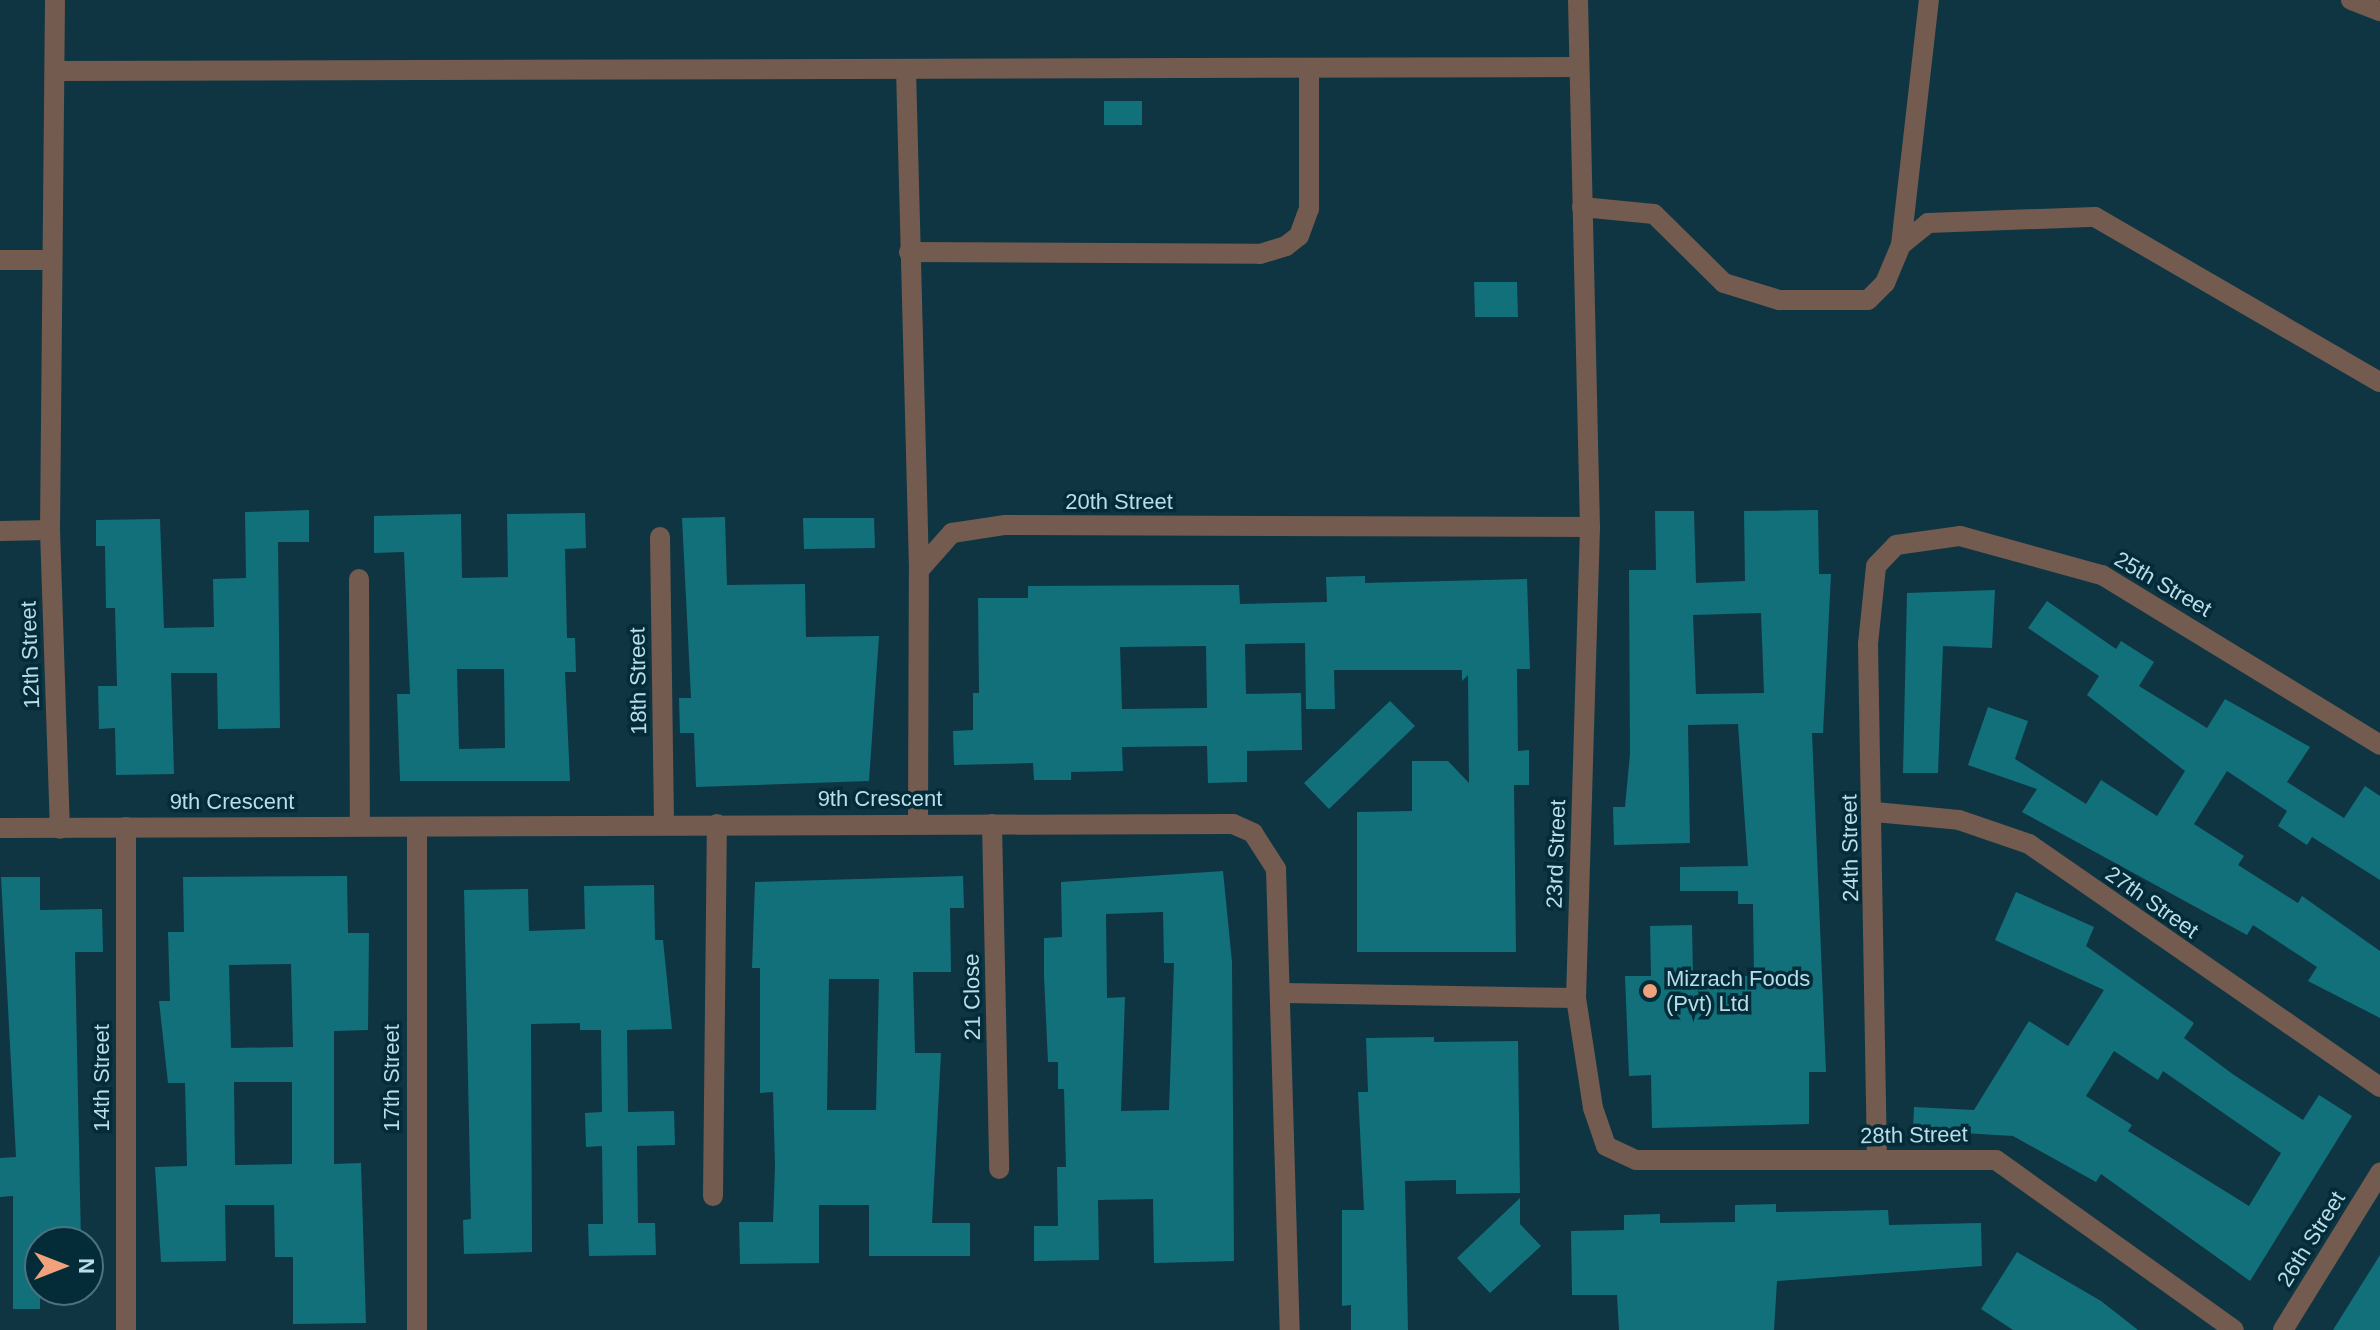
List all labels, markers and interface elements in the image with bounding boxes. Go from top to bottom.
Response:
street label: 20th Street [1065,489,1173,515]
street label: 25th Street [2110,546,2216,622]
street label: 12th Street [15,601,45,709]
street label: 18th Street [624,627,652,735]
street label: 9th Crescent [818,786,942,812]
street label: 9th Crescent [170,789,294,815]
street label: 24th Street [1836,794,1864,902]
street label: 23rd Street [1541,799,1571,909]
street label: 27th Street [2100,860,2204,944]
street label: 21 Close [958,953,986,1041]
place label: Mizrach Foods (Pvt) Ltd [1666,965,1810,1016]
marker: Mizrach Foods (Pvt) Ltd [1641,982,1659,1000]
street label: 14th Street [89,1024,115,1132]
street label: 17th Street [379,1024,405,1132]
street label: 28th Street [1860,1121,1968,1149]
street label: 26th Street [2271,1186,2351,1292]
north arrow [24,1226,104,1306]
text: N [74,1258,99,1274]

